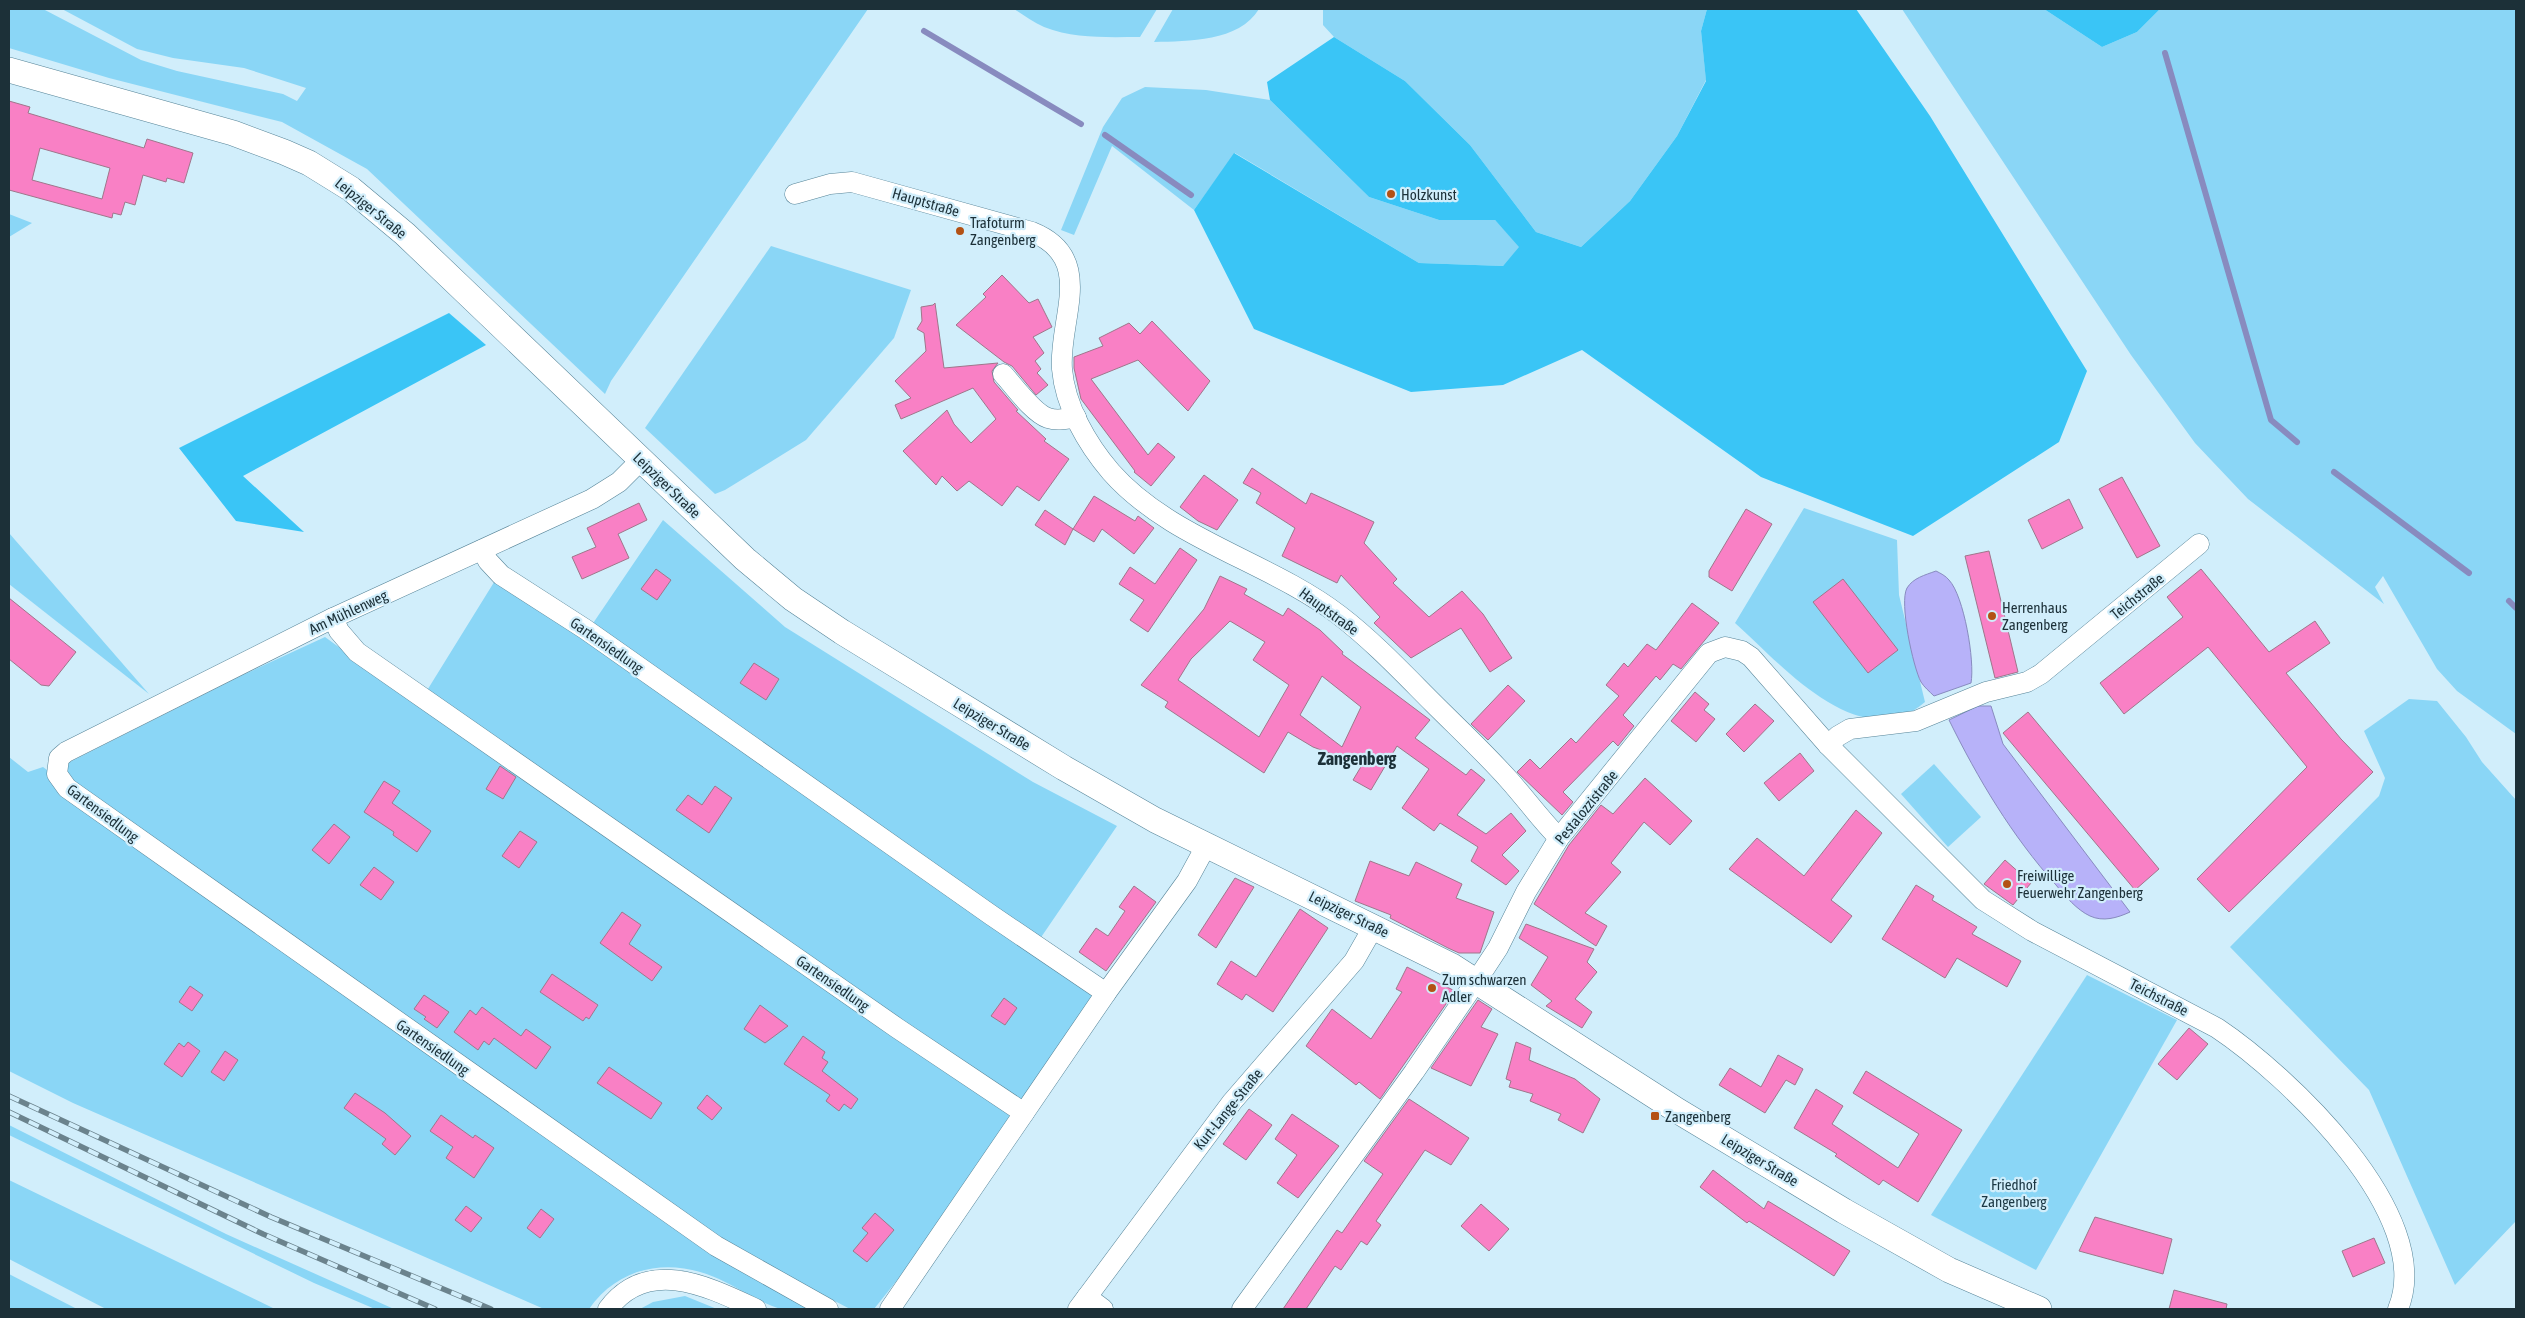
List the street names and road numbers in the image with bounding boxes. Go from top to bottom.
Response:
street label: Leipziger Straße [332,174,410,242]
street label: Hauptstraße [891,184,962,220]
street label: Leipziger Straße [630,449,704,521]
street label: Teichstraße [2107,569,2167,623]
street label: Hauptstraße [1296,584,1362,638]
street label: Am Mühlenweg [306,586,390,638]
street label: Gartensiedlung [567,614,647,677]
street label: Leipziger Straße [950,694,1034,754]
street label: Pestalozzistraße [1551,766,1621,847]
street label: Gartensiedlung [64,781,142,846]
street label: Leipziger Straße [1306,887,1392,941]
street label: Gartensiedlung [793,952,873,1015]
street label: Teichstraße [2127,975,2191,1019]
street label: Gartensiedlung [393,1016,473,1079]
street label: Kurt-Lange-Straße [1190,1065,1266,1153]
street label: Leipziger Straße [1718,1130,1802,1190]

